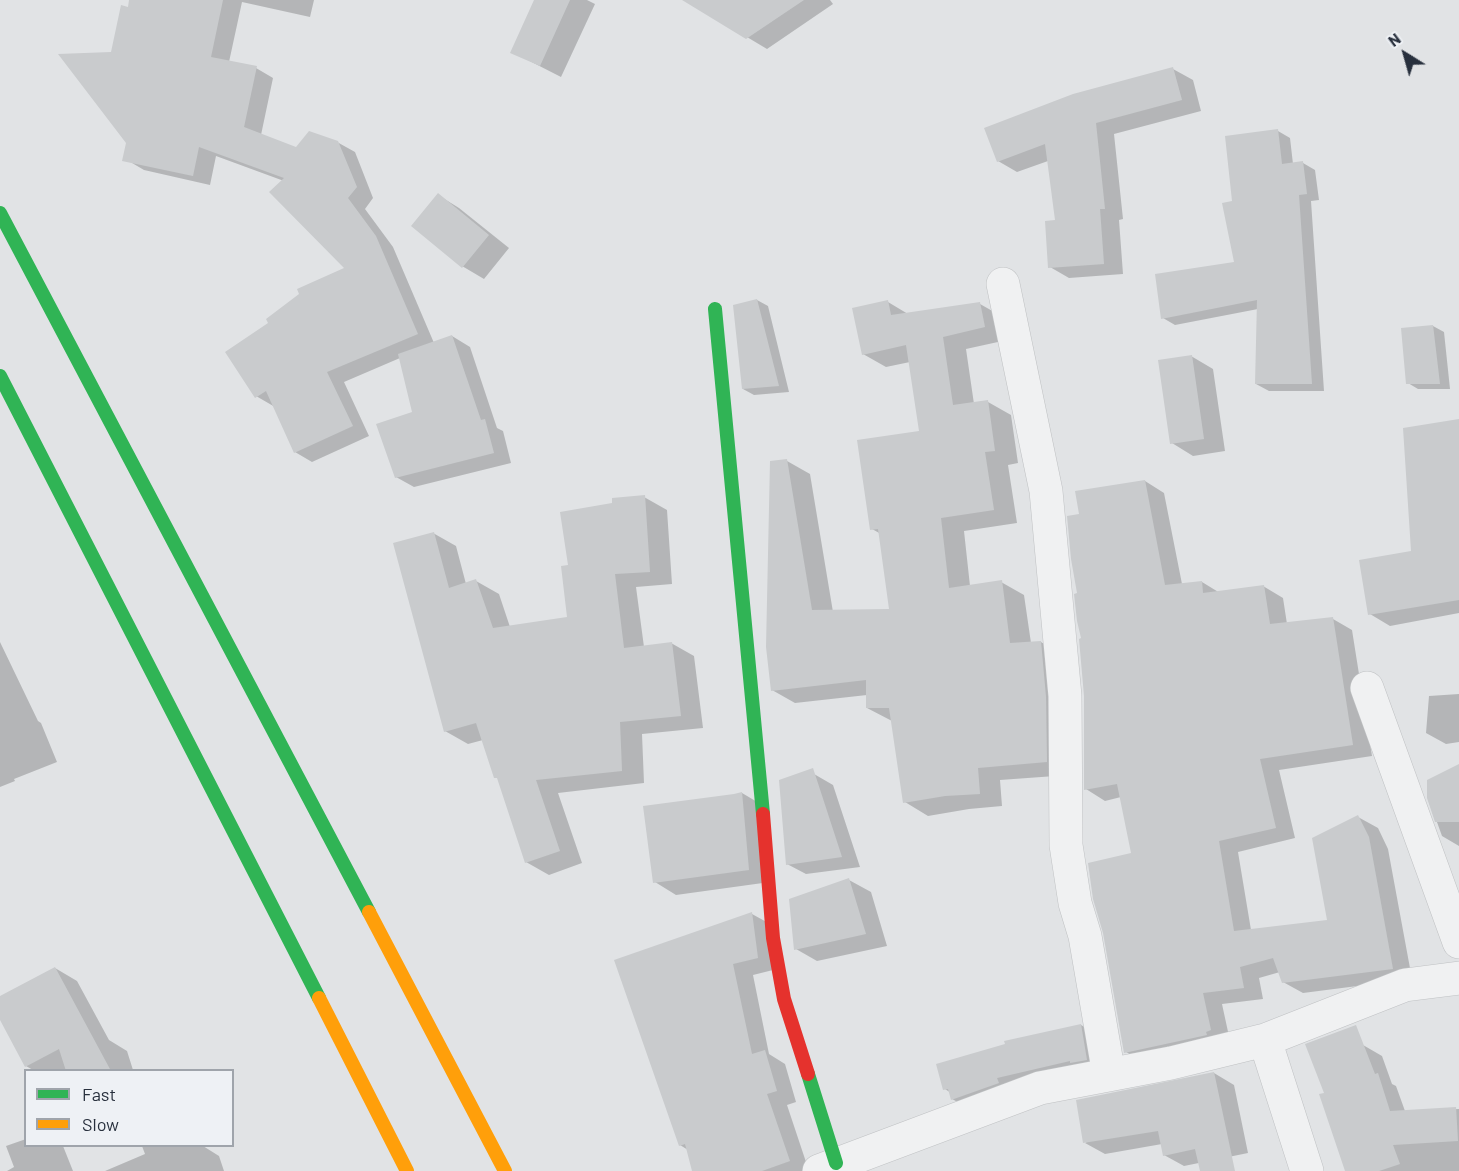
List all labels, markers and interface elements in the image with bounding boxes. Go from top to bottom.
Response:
north arrow [1375,24,1435,84]
text: N [1384,28,1404,50]
legend [24,1069,234,1147]
text: Fast [82,1083,116,1105]
text: Slow [82,1113,119,1135]

